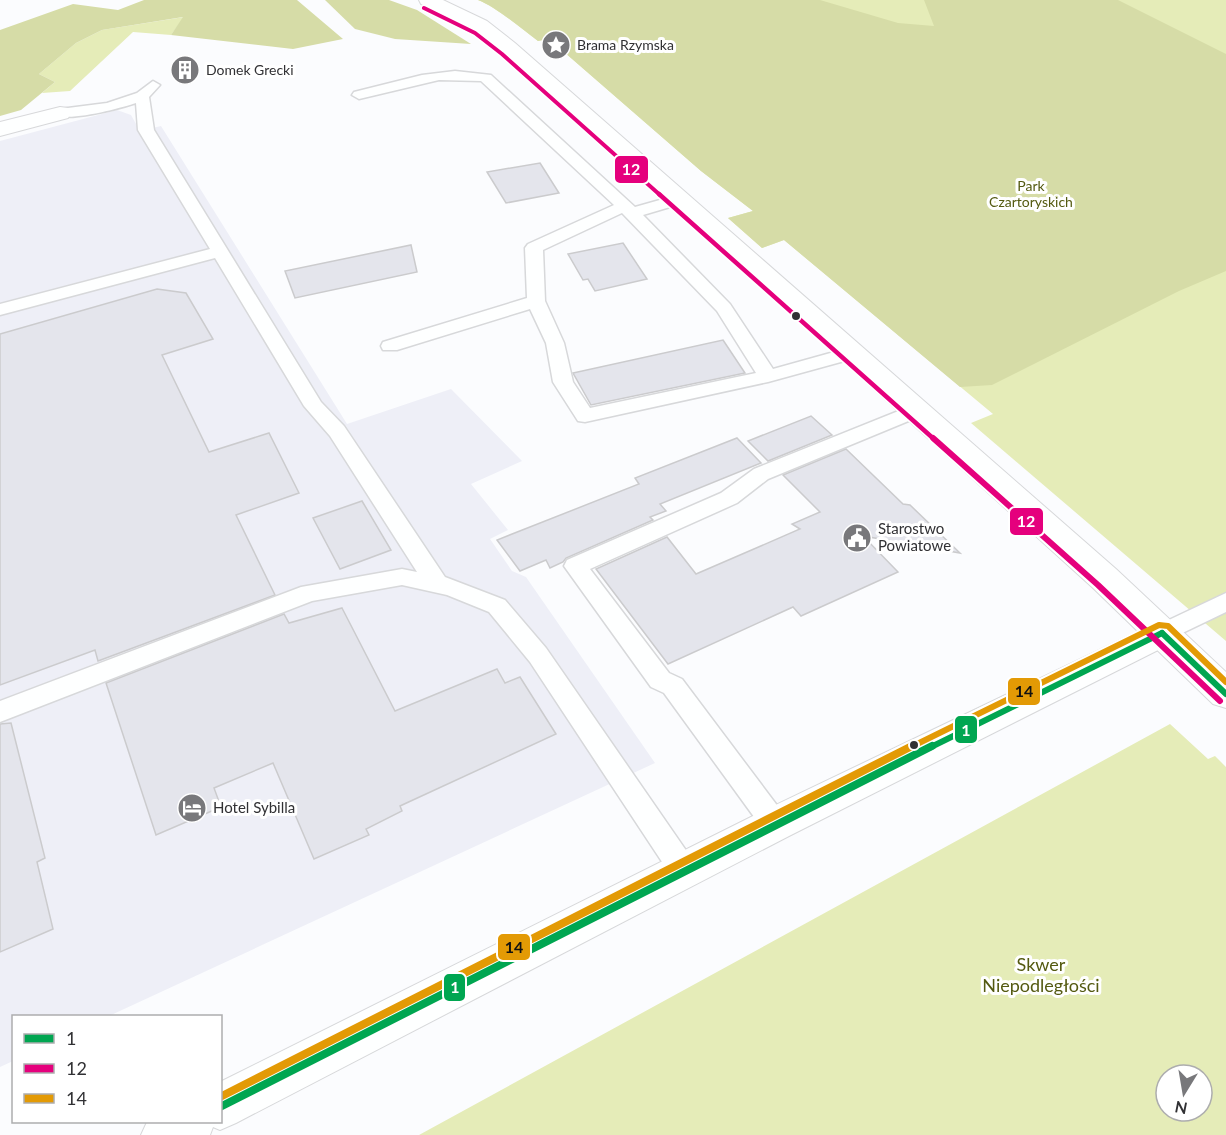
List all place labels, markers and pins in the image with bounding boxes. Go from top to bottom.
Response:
place icon: Brama Rzymska [540,29,572,61]
place label: Brama Rzymska [577,36,674,53]
building icon: Domek Grecki [169,54,201,86]
place label: Domek Grecki [206,61,294,78]
unlabelled marker [790,310,802,322]
place label: Starostwo Powiatowe [878,519,951,554]
public building icon: Starostwo Powiatowe [841,522,873,554]
unlabelled marker [908,739,920,751]
hotel icon: Hotel Sybilla [176,792,208,824]
place label: Hotel Sybilla [213,798,295,816]

